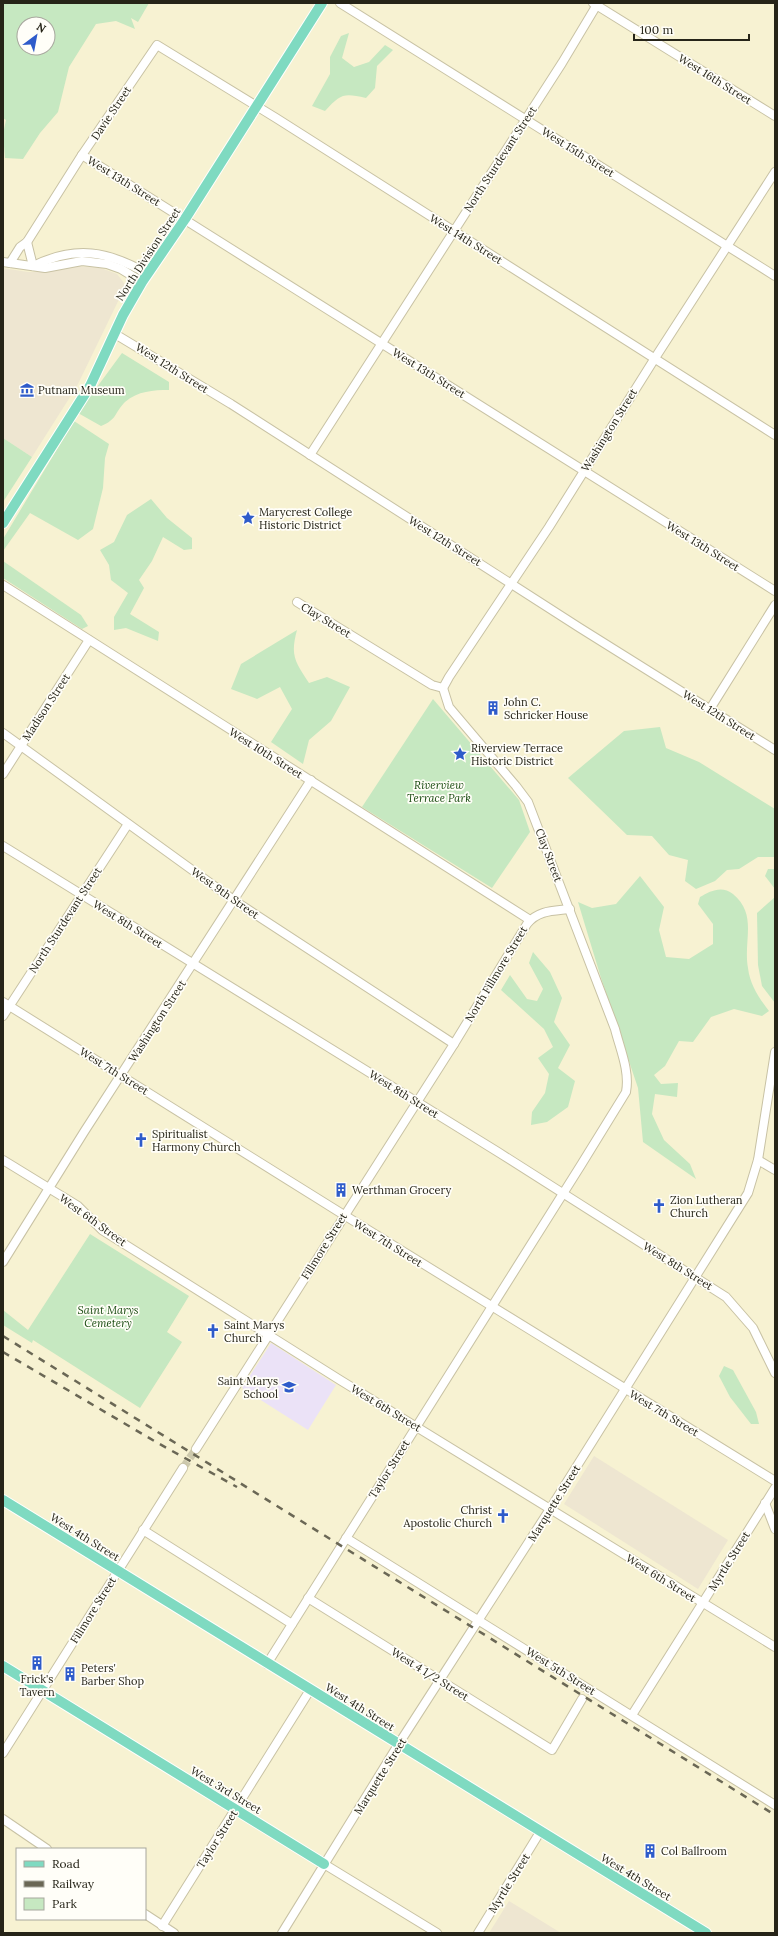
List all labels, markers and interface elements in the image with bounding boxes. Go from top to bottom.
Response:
north arrow [16,16,56,56]
scale bar [634,16,749,42]
text: N [34,19,49,36]
text: 100 m [640,22,673,37]
street label: West 16th Street [676,51,755,108]
street label: Davie Street [88,83,135,143]
street label: North Sturdevant Street [460,103,540,215]
street label: West 15th Street [539,124,618,180]
street label: West 13th Street [85,153,164,210]
street label: North Division Street [113,204,184,303]
street label: West 14th Street [427,211,506,267]
street label: West 12th Street [133,340,212,396]
street label: West 13th Street [390,345,469,402]
museum icon: Putnam Museum [19,382,35,398]
place label: Putnam Museum [38,383,125,397]
street label: Washington Street [578,385,641,474]
place label: Marycrest College Historic District [259,505,352,532]
place icon: Marycrest College Historic District [240,510,256,526]
street label: West 12th Street [406,513,485,569]
street label: West 13th Street [664,518,743,575]
street label: Clay Street [298,600,354,641]
street label: Madison Street [19,670,73,743]
street label: West 12th Street [680,687,759,743]
place label: John C. Schricker House [503,695,588,722]
building icon: John C. Schricker House [485,700,501,716]
street label: West 10th Street [226,725,306,782]
place label: Riverview Terrace Historic District [471,741,563,768]
place icon: Riverview Terrace Historic District [452,746,468,762]
park label: Riverview Terrace Park [407,778,471,805]
street label: Clay Street [532,826,566,884]
street label: North Sturdevant Street [25,864,105,976]
street label: West 9th Street [188,864,262,922]
street label: West 8th Street [90,897,166,951]
street label: North Fillmore Street [462,923,531,1024]
street label: Washington Street [125,977,189,1065]
street label: West 7th Street [77,1044,152,1098]
street label: West 8th Street [366,1067,442,1121]
place label: Spiritualist Harmony Church [152,1127,241,1154]
church icon: Spiritualist Harmony Church [133,1132,149,1148]
building icon: Werthman Grocery [333,1182,349,1198]
place label: Werthman Grocery [352,1183,451,1197]
street label: West 6th Street [57,1191,130,1250]
place label: Zion Lutheran Church [670,1193,743,1220]
church icon: Zion Lutheran Church [651,1198,667,1214]
street label: Fillmore Street [298,1209,350,1282]
street label: West 7th Street [351,1216,426,1270]
street label: West 8th Street [640,1239,716,1293]
park label: Saint Marys Cemetery [77,1303,139,1330]
place label: Saint Marys Church [224,1318,284,1345]
church icon: Saint Marys Church [205,1323,221,1339]
place label: Saint Marys School [218,1374,278,1401]
school or university icon: Saint Marys School [281,1379,297,1395]
street label: West 6th Street [348,1381,425,1435]
street label: West 7th Street [627,1387,702,1440]
street label: Taylor Street [365,1437,413,1501]
street label: Marquette Street [525,1461,584,1544]
place label: Christ Apostolic Church [403,1503,493,1530]
church icon: Christ Apostolic Church [495,1508,511,1524]
street label: West 4th Street [48,1510,123,1564]
street label: Myrtle Street [705,1528,753,1593]
street label: West 6th Street [623,1551,699,1606]
street label: Fillmore Street [67,1573,119,1646]
street label: West 4 1/2 Street [388,1644,472,1705]
street label: West 5th Street [524,1644,599,1698]
building icon: Frick's Tavern [29,1655,45,1671]
place label: Peters' Barber Shop [81,1661,145,1688]
building icon: Peters' Barber Shop [62,1666,78,1682]
place label: Frick's Tavern [19,1672,55,1699]
street label: West 4th Street [323,1680,398,1734]
street label: Marquette Street [351,1734,410,1817]
street label: West 3rd Street [188,1763,265,1817]
street label: Taylor Street [193,1807,241,1871]
building icon: Col Ballroom [642,1843,658,1859]
place label: Col Ballroom [661,1844,727,1858]
legend [16,1848,146,1920]
street label: Myrtle Street [485,1850,533,1915]
street label: West 4th Street [598,1850,674,1904]
text: Road [52,1856,80,1871]
text: Railway [52,1876,95,1891]
text: Park [52,1896,78,1911]

